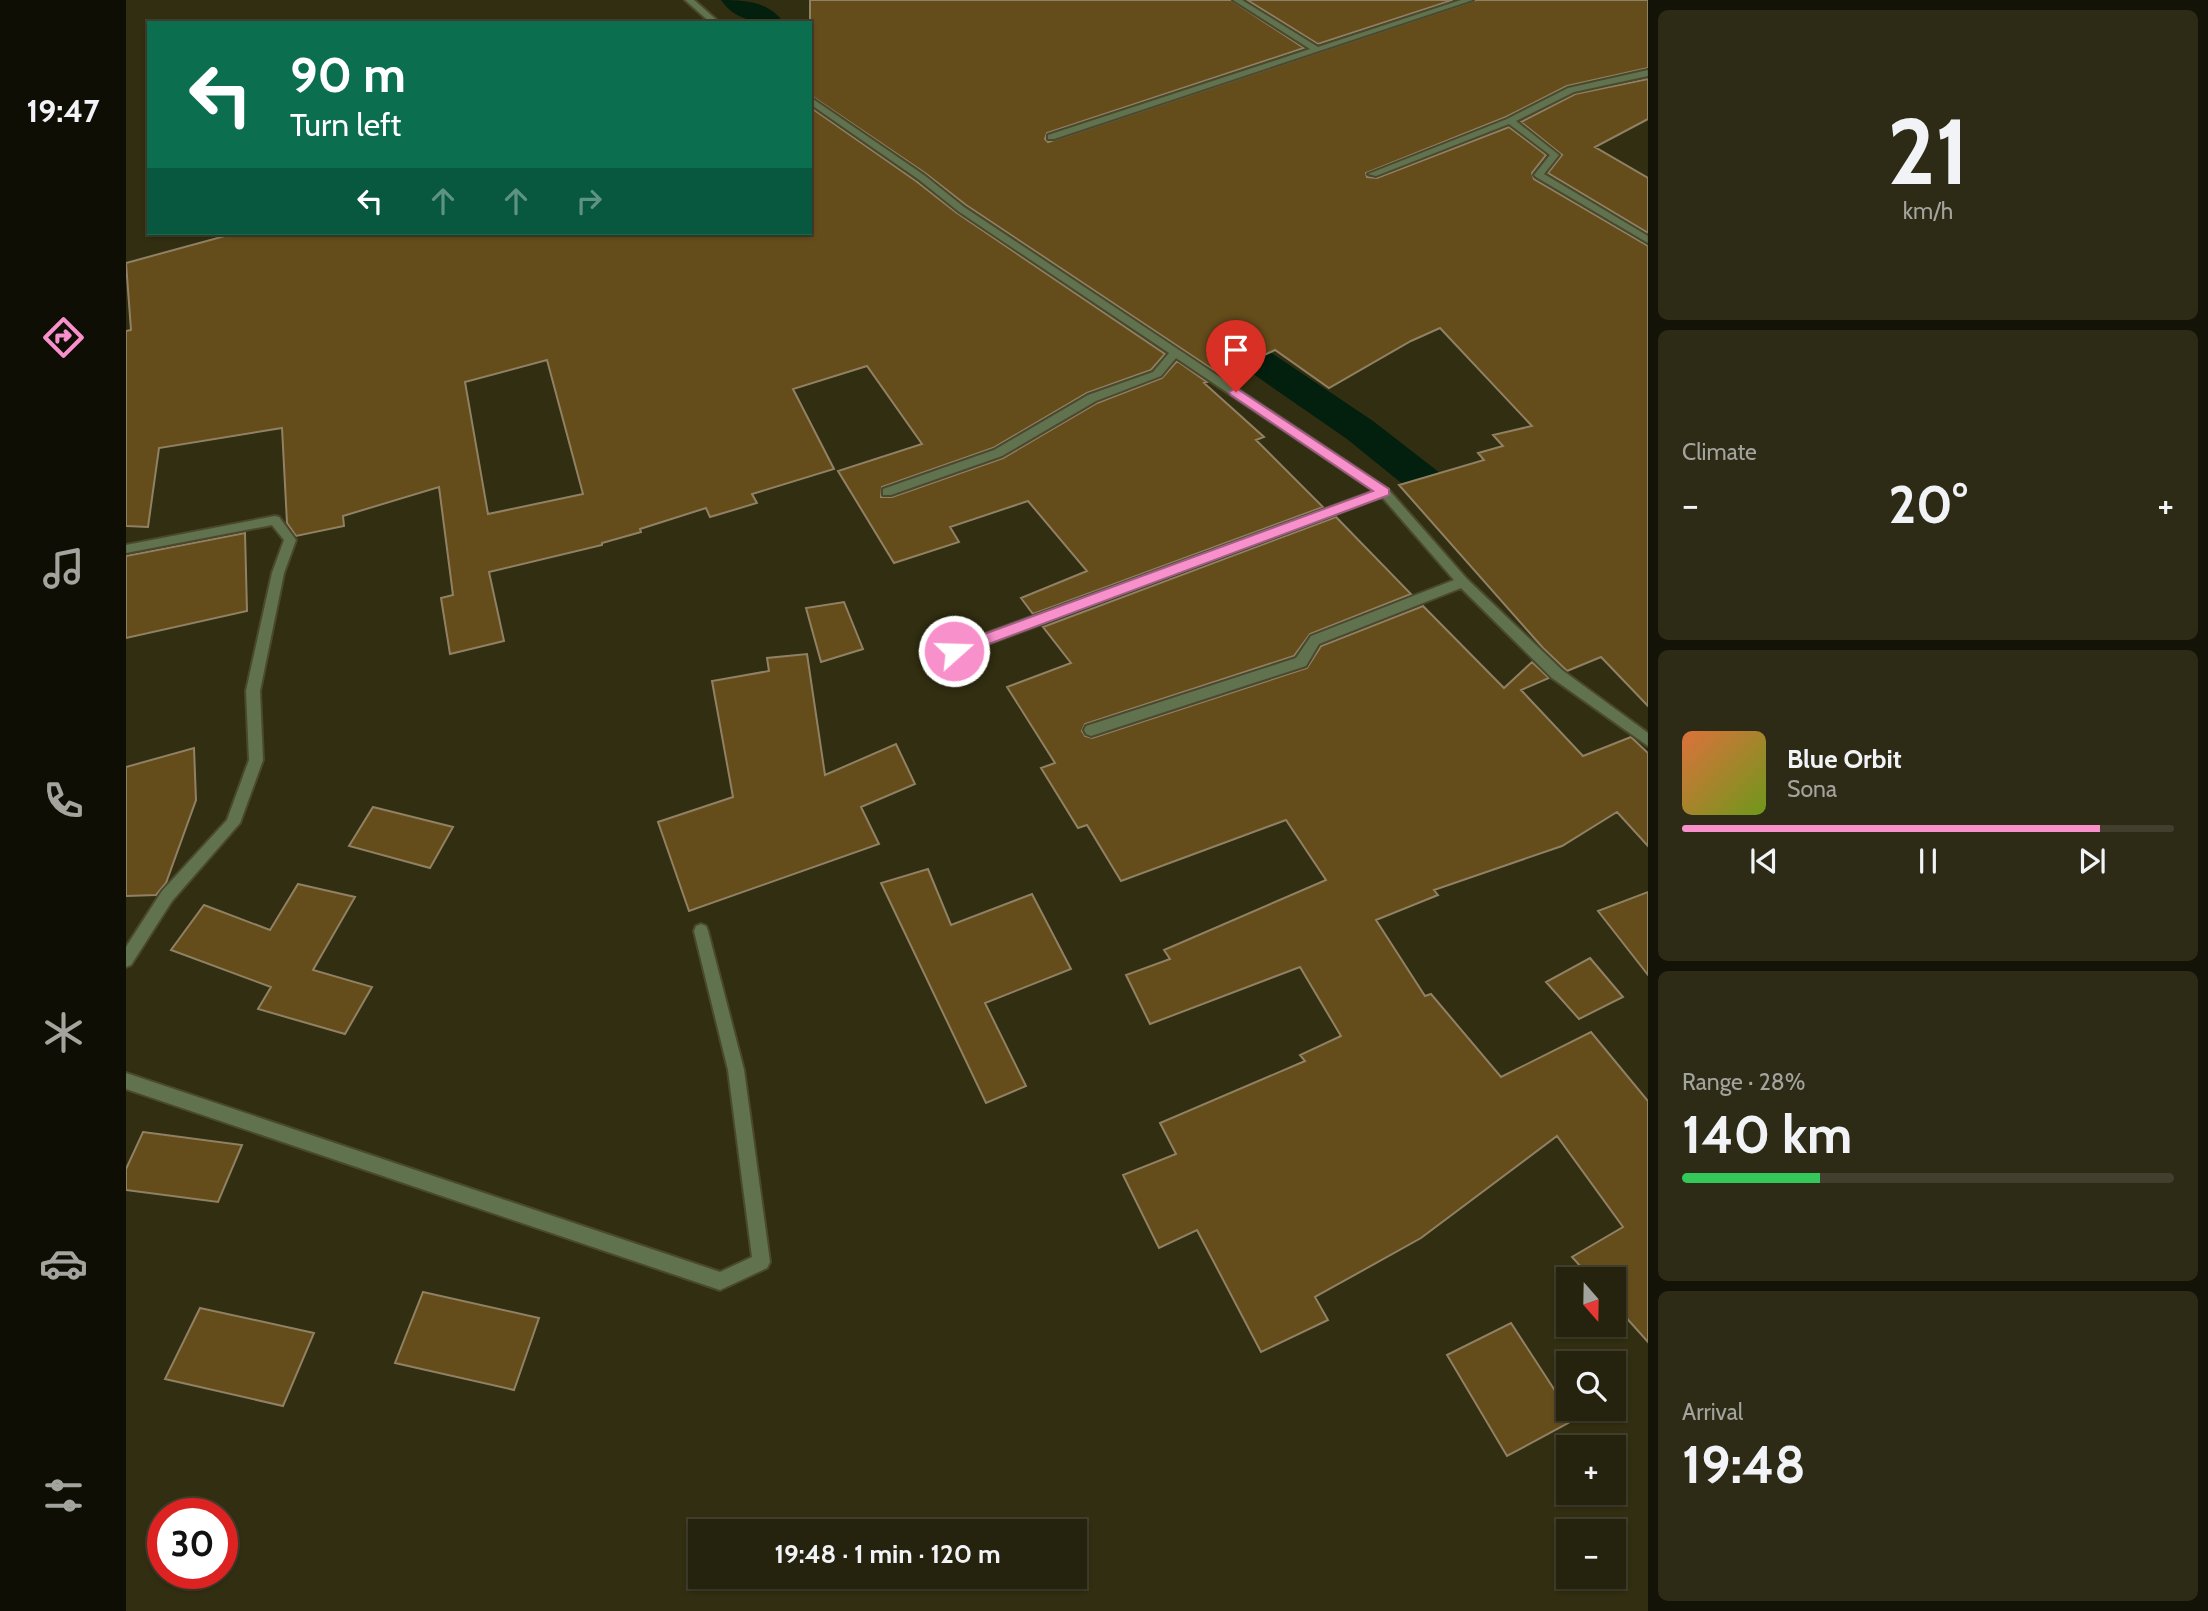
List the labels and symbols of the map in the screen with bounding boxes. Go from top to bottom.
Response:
pin [1206,320,1266,392]
position arrow [917,614,991,688]
north arrow [1556,1267,1626,1337]
speed limit sign: 30 [147,1498,238,1589]

